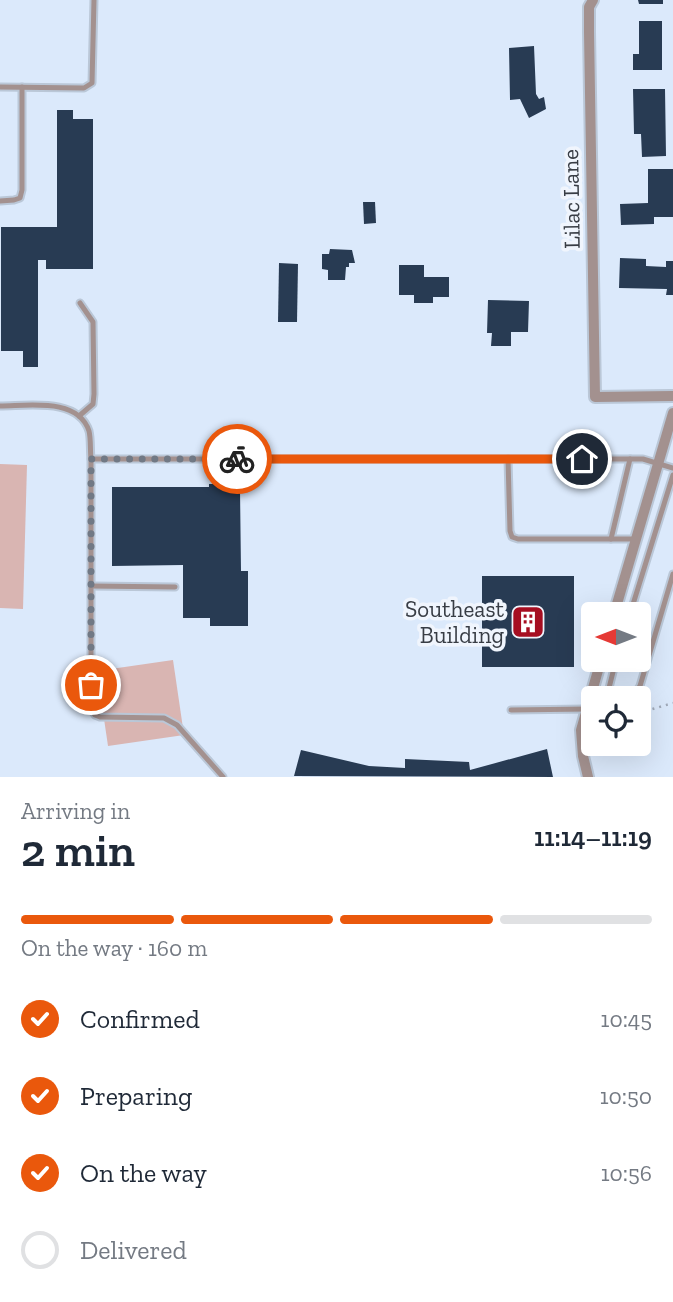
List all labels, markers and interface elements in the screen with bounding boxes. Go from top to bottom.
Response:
street label: Lilac Lane [556,149,586,249]
courier [202,424,272,494]
pin [552,429,612,489]
icon: bike [218,440,256,478]
icon: home [563,440,601,478]
place label: Southeast Building [405,595,504,649]
north arrow [581,602,651,672]
map controls [581,602,651,756]
building icon: Southeast Building [509,603,547,641]
pin [61,655,121,715]
icon: bag [72,666,110,704]
button: locate [581,686,651,756]
text: Arriving in [21,797,130,825]
text: 11:14–11:19 [534,821,652,853]
text: 2 min [21,823,135,878]
text: On the way · 160 m [21,934,207,962]
icon: check [21,1000,59,1038]
text: Confirmed [80,1003,200,1035]
text: 10:45 [601,1005,652,1033]
icon: check [21,1077,59,1115]
text: Preparing [80,1080,192,1112]
text: 10:50 [600,1082,652,1110]
icon: check [21,1154,59,1192]
text: On the way [80,1157,207,1189]
text: 10:56 [601,1159,652,1187]
text: Delivered [80,1234,187,1266]

